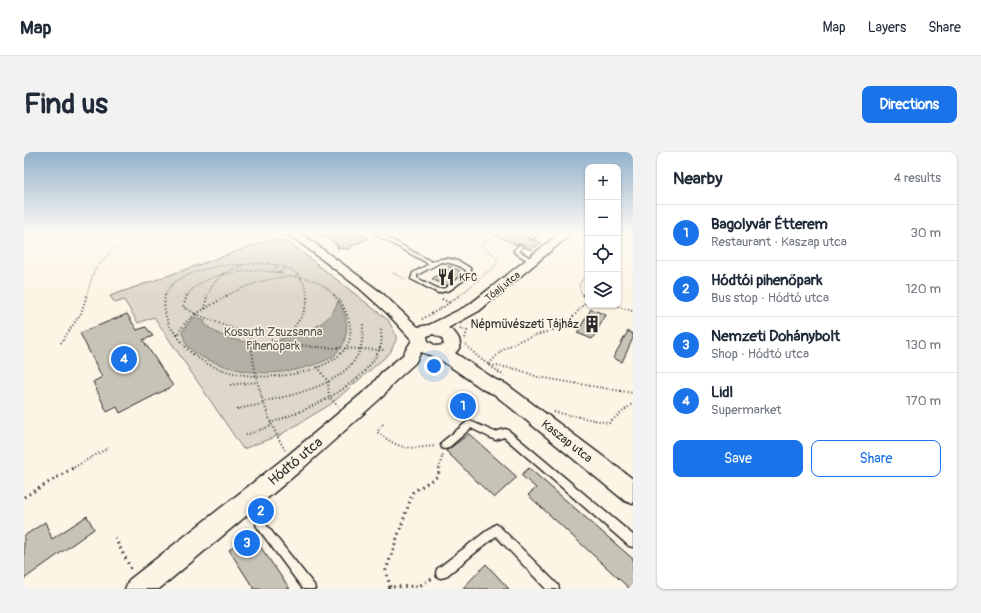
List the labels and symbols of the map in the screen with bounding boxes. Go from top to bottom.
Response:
restaurant icon: KFC [436,267,456,287]
street label: Tóalj utca [483,269,523,304]
place label: KFC [459,272,477,284]
building icon: Népművészeti Tájház [582,314,602,334]
place label: Népművészeti Tájház [471,317,579,332]
park label: Kossuth Zsuzsanna Pihenőpark [224,325,323,354]
pin: 4 [111,344,137,374]
your location [424,356,444,376]
pin: 1 [450,391,476,421]
street label: Kaszap utca [538,417,596,466]
street label: Hódtó utca [265,434,326,489]
pin: 2 [248,496,274,526]
pin: 3 [234,528,260,558]

